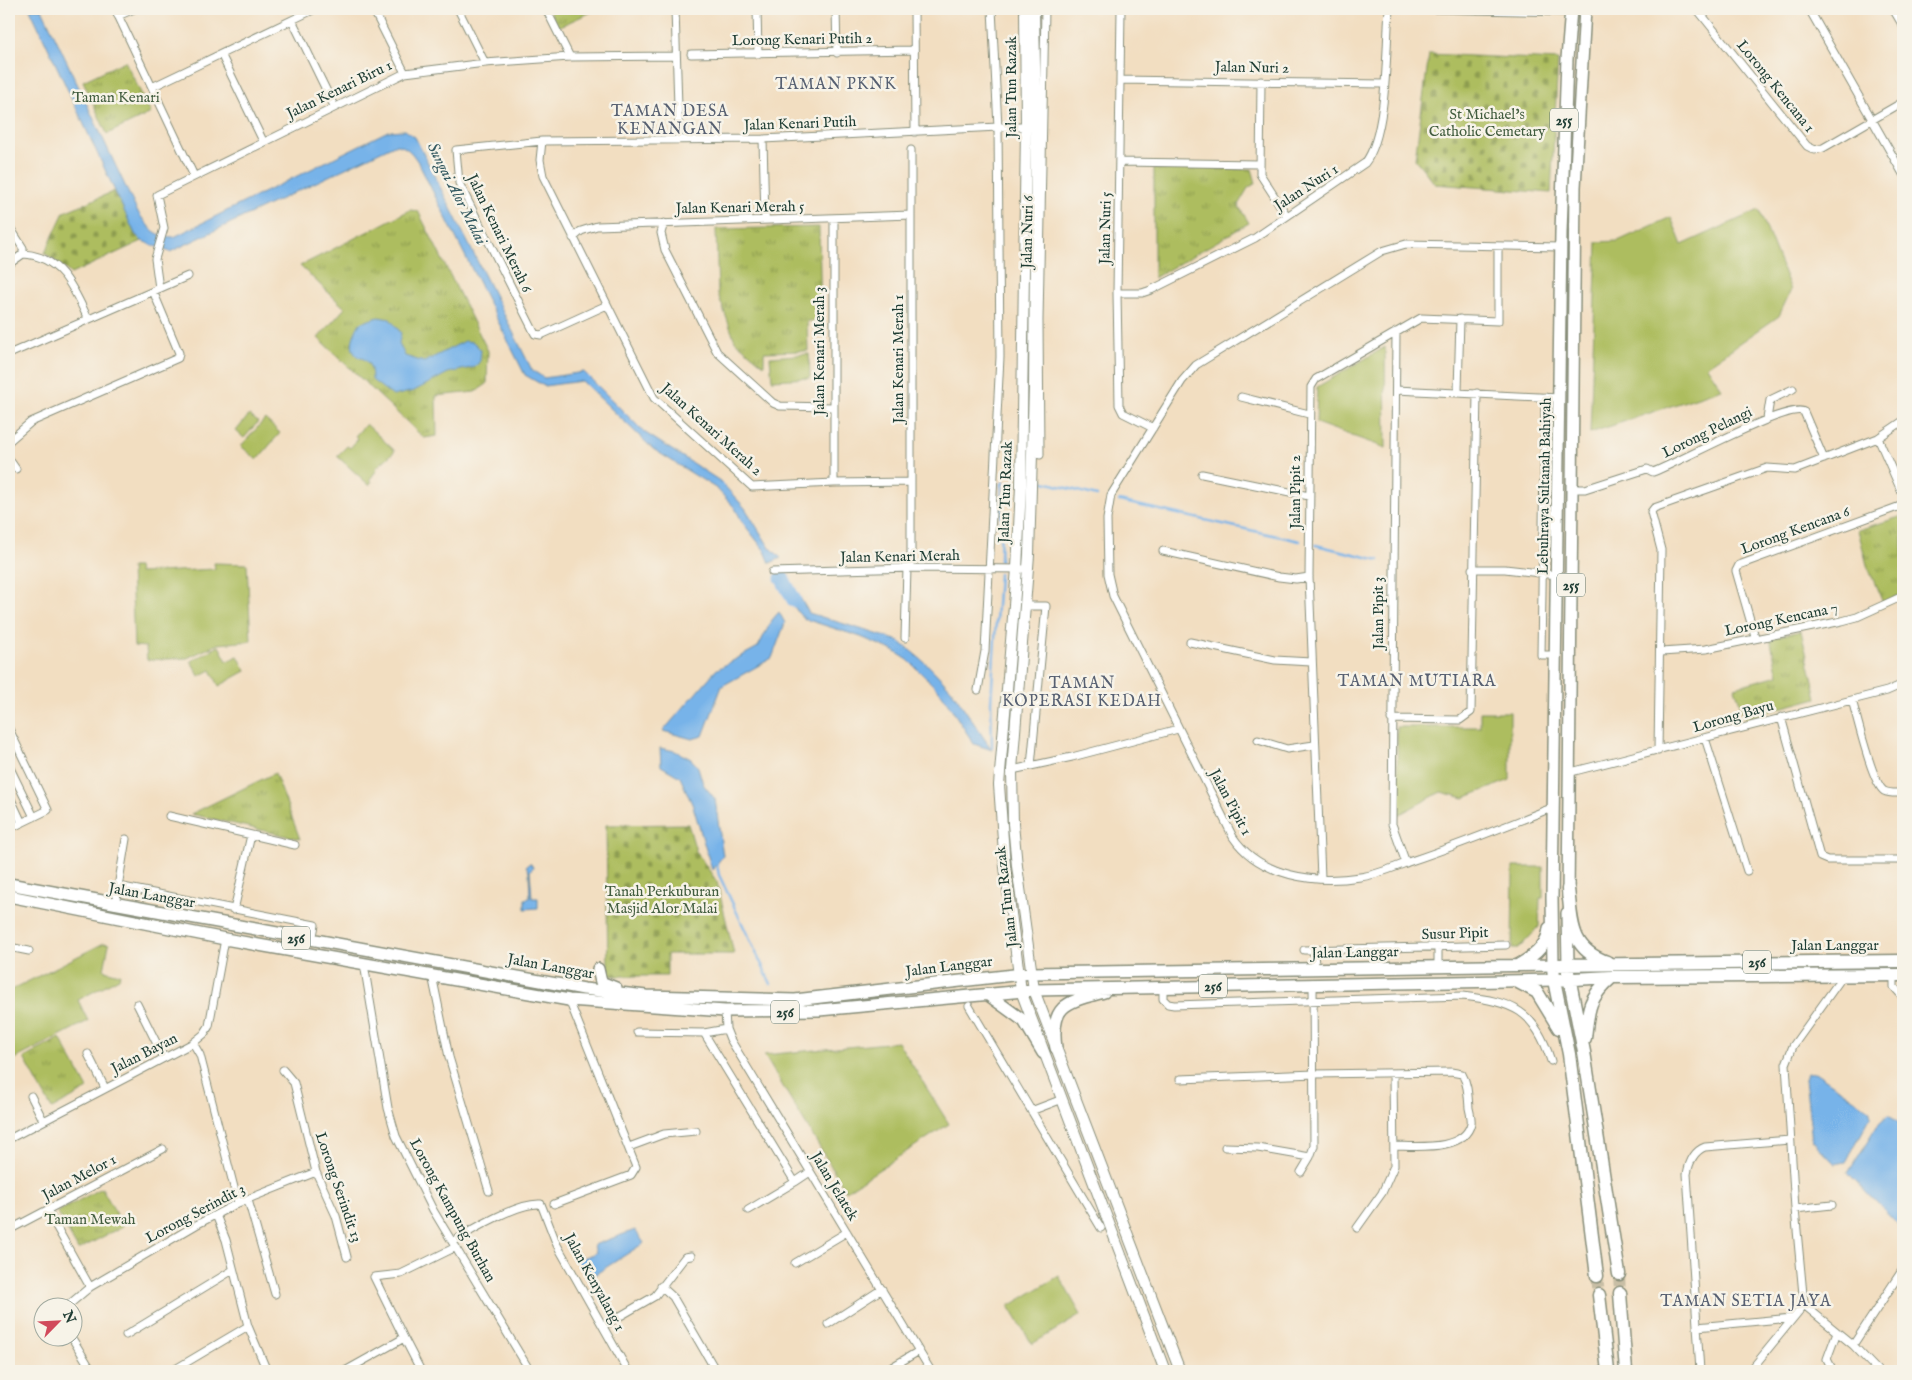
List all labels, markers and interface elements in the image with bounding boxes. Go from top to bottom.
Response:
street label: Lorong Kenari Putih 2 [731,29,873,50]
street label: Jalan Tun Razak [1002,35,1021,140]
street label: Lorong Kencana 1 [1732,36,1819,137]
street label: Jalan Kenari Biru 1 [282,56,395,124]
street label: Jalan Nuri 2 [1213,57,1289,78]
district label: TAMAN PKNK [775,75,897,95]
park label: Taman Kenari [72,88,160,107]
district label: TAMAN DESA KENANGAN [611,102,729,140]
park label: St Michael's Catholic Cemetary [1429,105,1546,141]
road number: 255 [1550,108,1578,132]
street label: Jalan Kenari Putih [741,112,857,135]
water label: Sungai Alor Malai [422,139,491,250]
street label: Jalan Nuri 1 [1269,160,1342,216]
street label: Jalan Kenari Merah 6 [462,169,537,296]
street label: Jalan Nuri 5 [1095,191,1116,266]
street label: Jalan Nuri 6 [1017,194,1038,271]
street label: Jalan Kenari Merah 5 [674,197,805,218]
street label: Jalan Kenari Merah 3 [810,287,829,417]
street label: Jalan Kenari Merah 1 [889,295,908,425]
street label: Jalan Kenari Merah 2 [655,377,766,480]
street label: Lebuhraya Sultanah Bahiyah [1533,397,1556,575]
street label: Lorong Pelangi [1659,402,1755,462]
street label: Jalan Tun Razak [994,440,1017,545]
street label: Jalan Pipit 2 [1286,455,1305,531]
street label: Lorong Kencana 6 [1738,502,1853,559]
street label: Jalan Kenari Merah [838,546,960,567]
road number: 255 [1557,574,1585,596]
street label: Jalan Pipit 3 [1369,577,1388,651]
street label: Lorong Kencana 7 [1723,598,1839,641]
district label: TAMAN MUTIARA [1337,672,1497,692]
district label: TAMAN KOPERASI KEDAH [1002,674,1162,712]
street label: Lorong Bayu [1691,696,1776,737]
street label: Jalan Pipit 1 [1204,764,1256,839]
street label: Jalan Tun Razak [991,844,1022,951]
street label: Jalan Langgar [105,878,197,913]
park label: Tanah Perkuburan Masjid Alor Malai [605,882,719,918]
street label: Susur Pipit [1421,923,1489,944]
road number: 256 [282,926,310,950]
street label: Jalan Langgar [1789,936,1879,955]
street label: Jalan Langgar [1309,942,1399,963]
street label: Jalan Langgar [504,949,596,984]
road number: 256 [1743,950,1771,974]
street label: Jalan Langgar [903,952,994,981]
road number: 256 [1199,974,1227,998]
road number: 256 [771,1000,799,1024]
street label: Jalan Bayan [106,1029,181,1079]
street label: Lorong Serindit 13 [311,1129,366,1245]
street label: Lorong Kampung Burhan [405,1135,500,1286]
street label: Jalan Jelatek [805,1146,863,1225]
street label: Jalan Melor 1 [37,1150,120,1206]
street label: Lorong Serindit 3 [142,1179,248,1248]
park label: Taman Mewah [45,1210,135,1229]
street label: Jalan Kenyalang 1 [559,1228,629,1335]
district label: TAMAN SETIA JAYA [1660,1292,1832,1312]
north arrow [32,1298,82,1348]
text: N [58,1307,80,1326]

